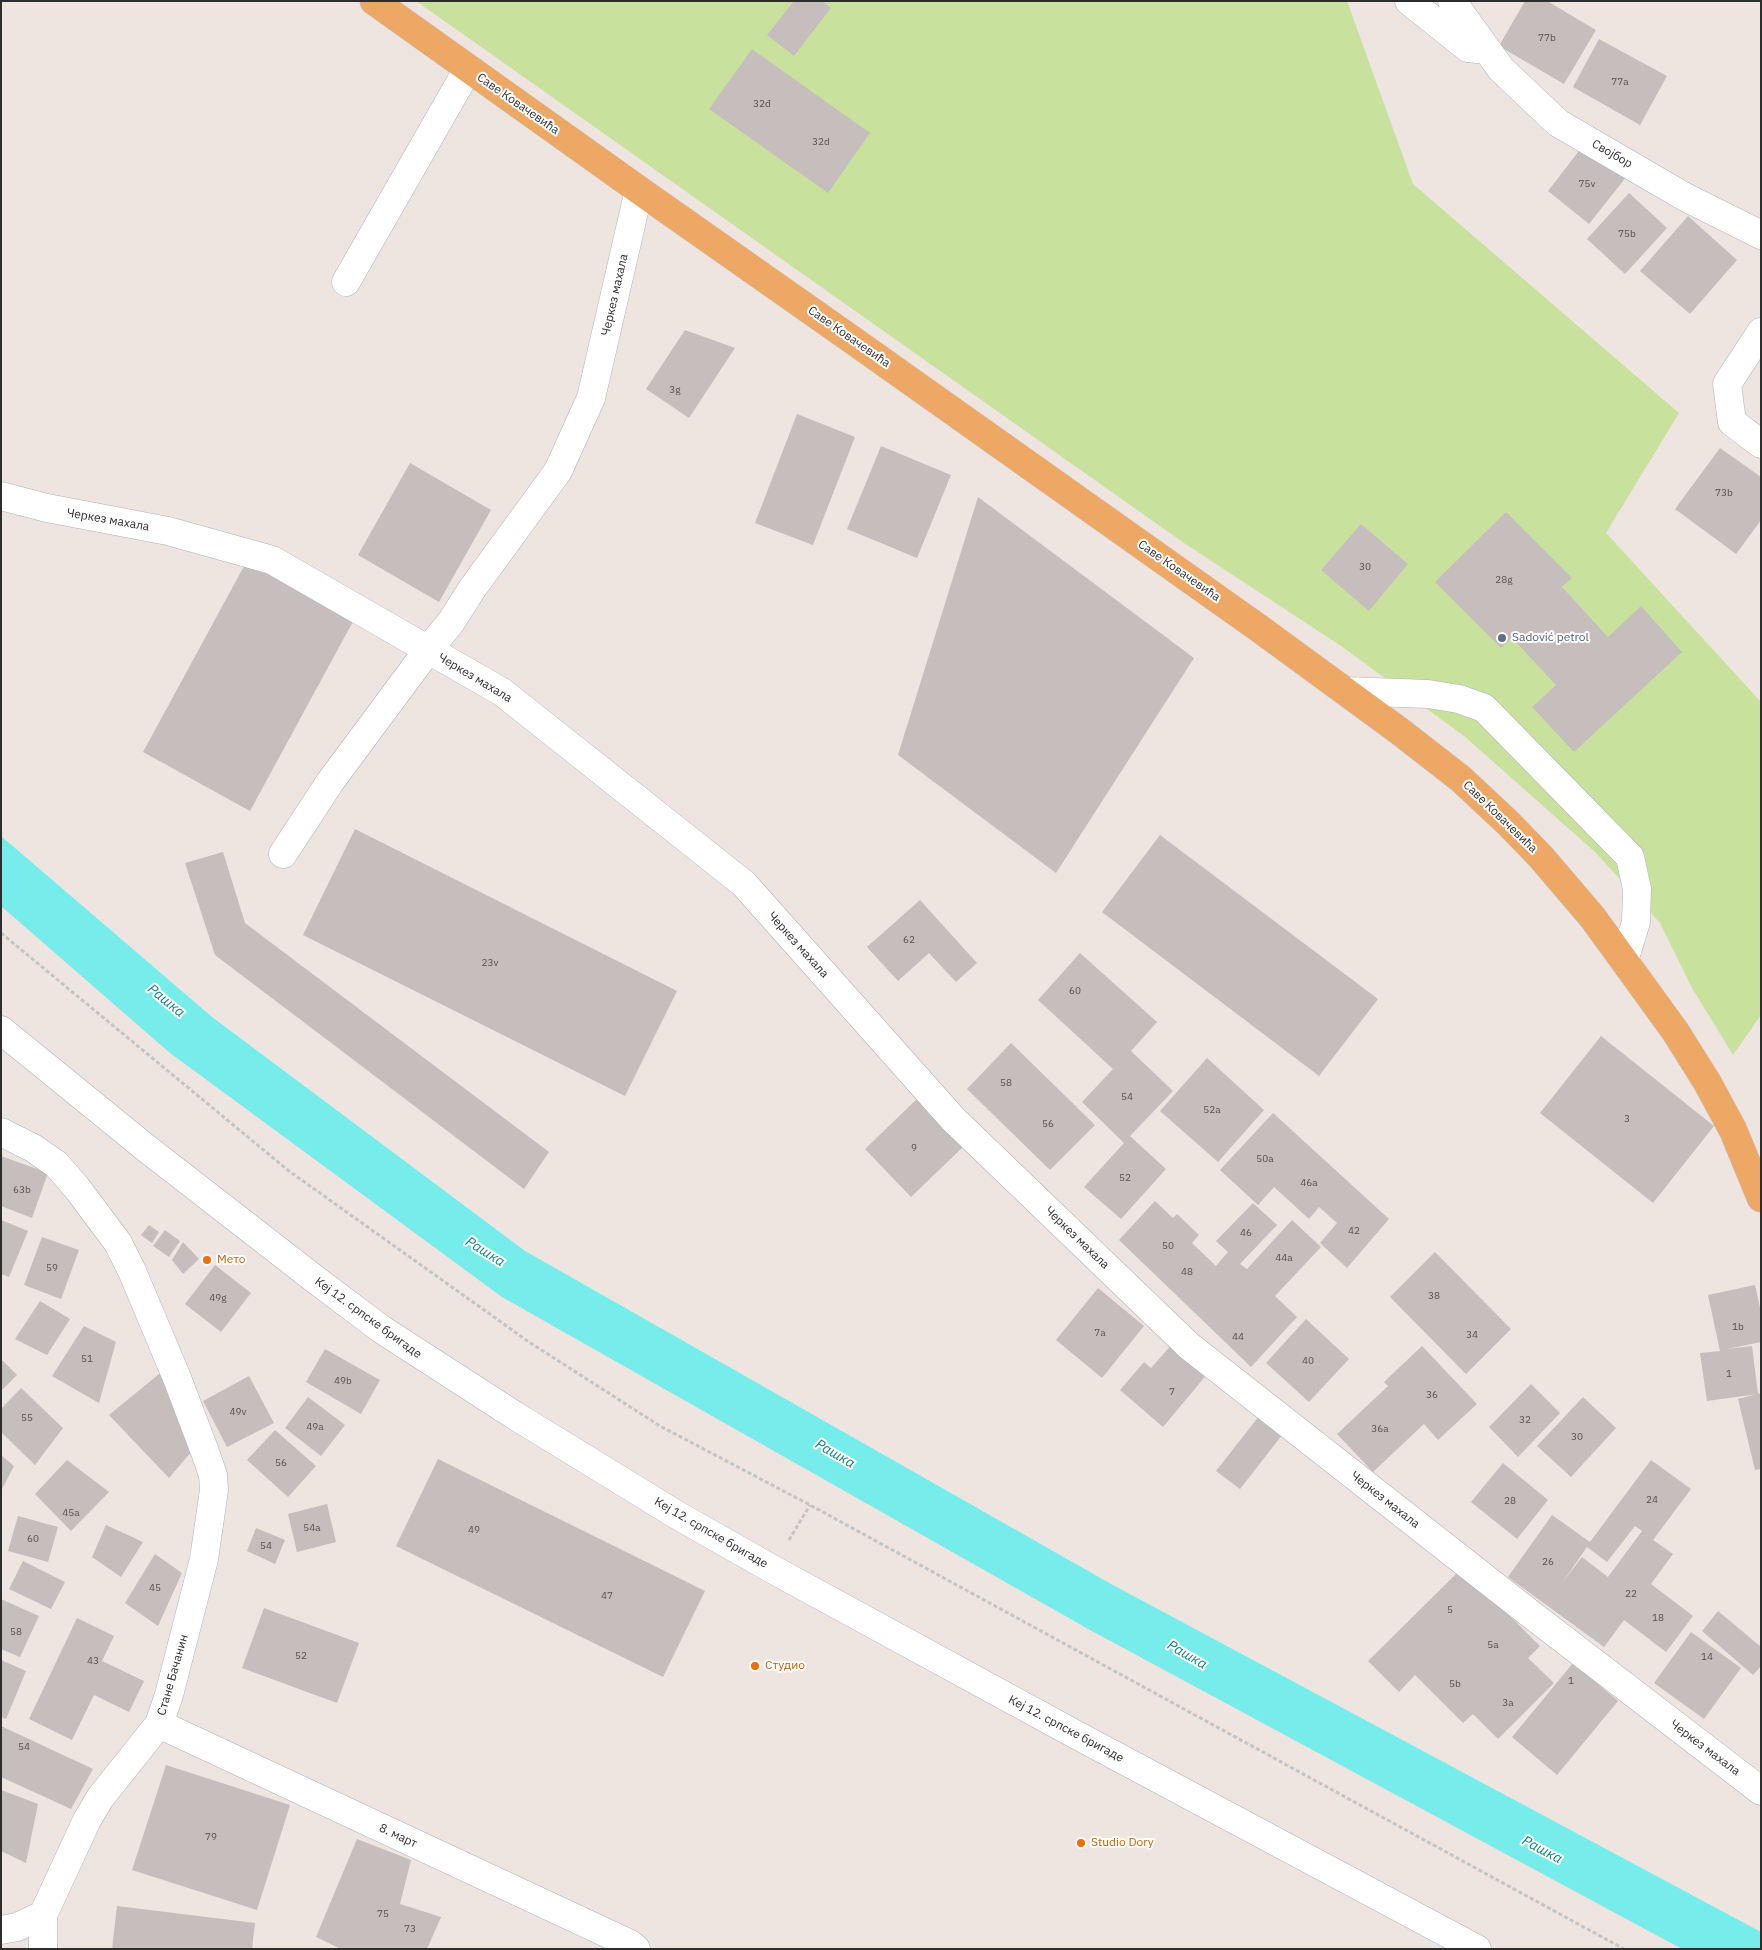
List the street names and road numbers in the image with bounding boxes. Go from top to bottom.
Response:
street label: Саве Ковачевића [474,70,562,138]
street label: Својбор [1589,137,1635,171]
street label: Черкез махала [599,253,631,337]
street label: Саве Ковачевића [805,303,893,371]
street label: Черкез махала [66,506,150,534]
street label: Саве Ковачевића [1135,537,1223,605]
street label: Черкез махала [435,650,515,706]
street label: Саве Ковачевића [1460,778,1540,856]
street label: Черкез махала [765,909,831,981]
street label: Черкез махала [1042,1204,1112,1272]
street label: Кеј 12. српске бригаде [312,1274,424,1362]
street label: Черкез махала [1348,1469,1422,1531]
street label: Кеј 12. српске бригаде [652,1495,770,1571]
street label: Стане Бачанин [155,1633,191,1717]
street label: Кеј 12. српске бригаде [1006,1692,1126,1766]
street label: Черкез махала [1667,1717,1743,1779]
street label: 8. март [377,1821,419,1851]

